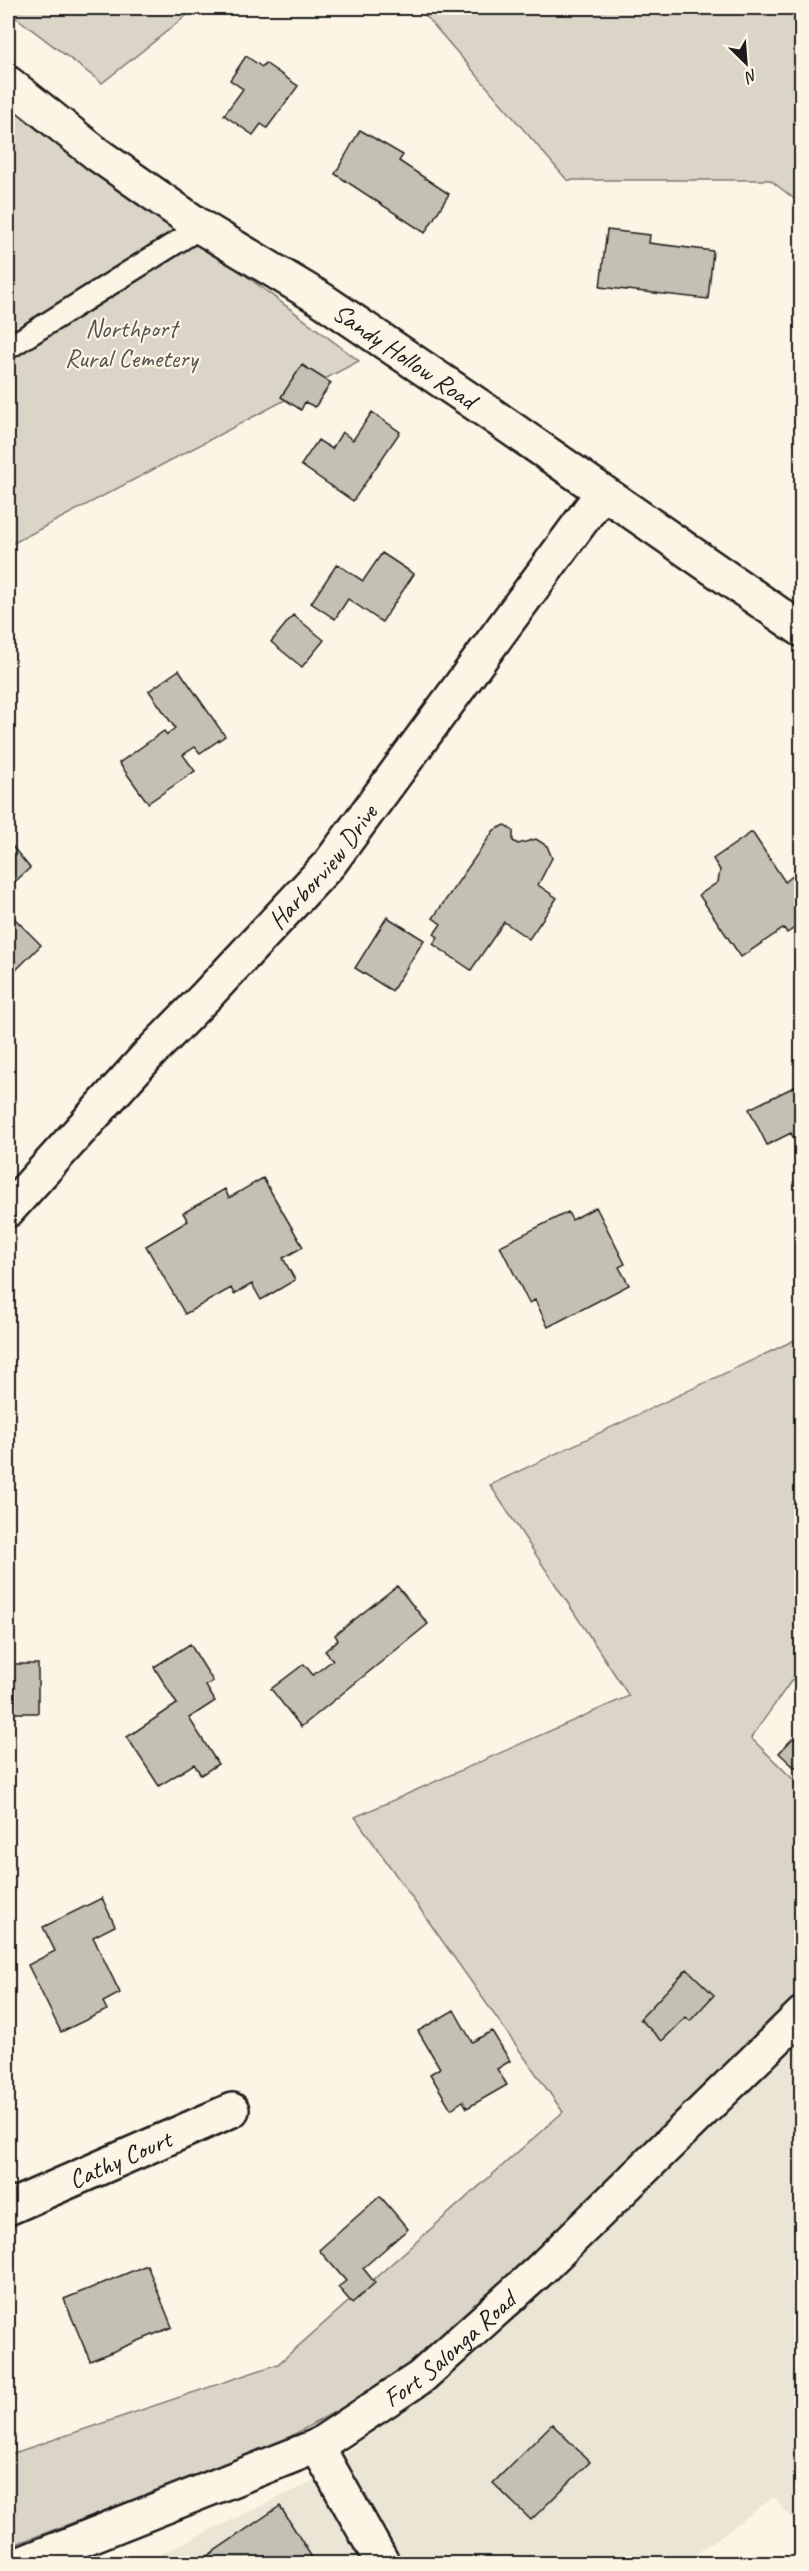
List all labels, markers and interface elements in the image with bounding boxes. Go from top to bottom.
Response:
north arrow [716,33,776,93]
text: N [740,65,761,88]
street label: Sandy Hollow Road [327,296,486,418]
park label: Northport Rural Cemetery [65,312,199,375]
street label: Harborview Drive [261,796,385,936]
street label: Cathy Court [63,2121,178,2196]
street label: Fort Salonga Road [377,2281,525,2414]

